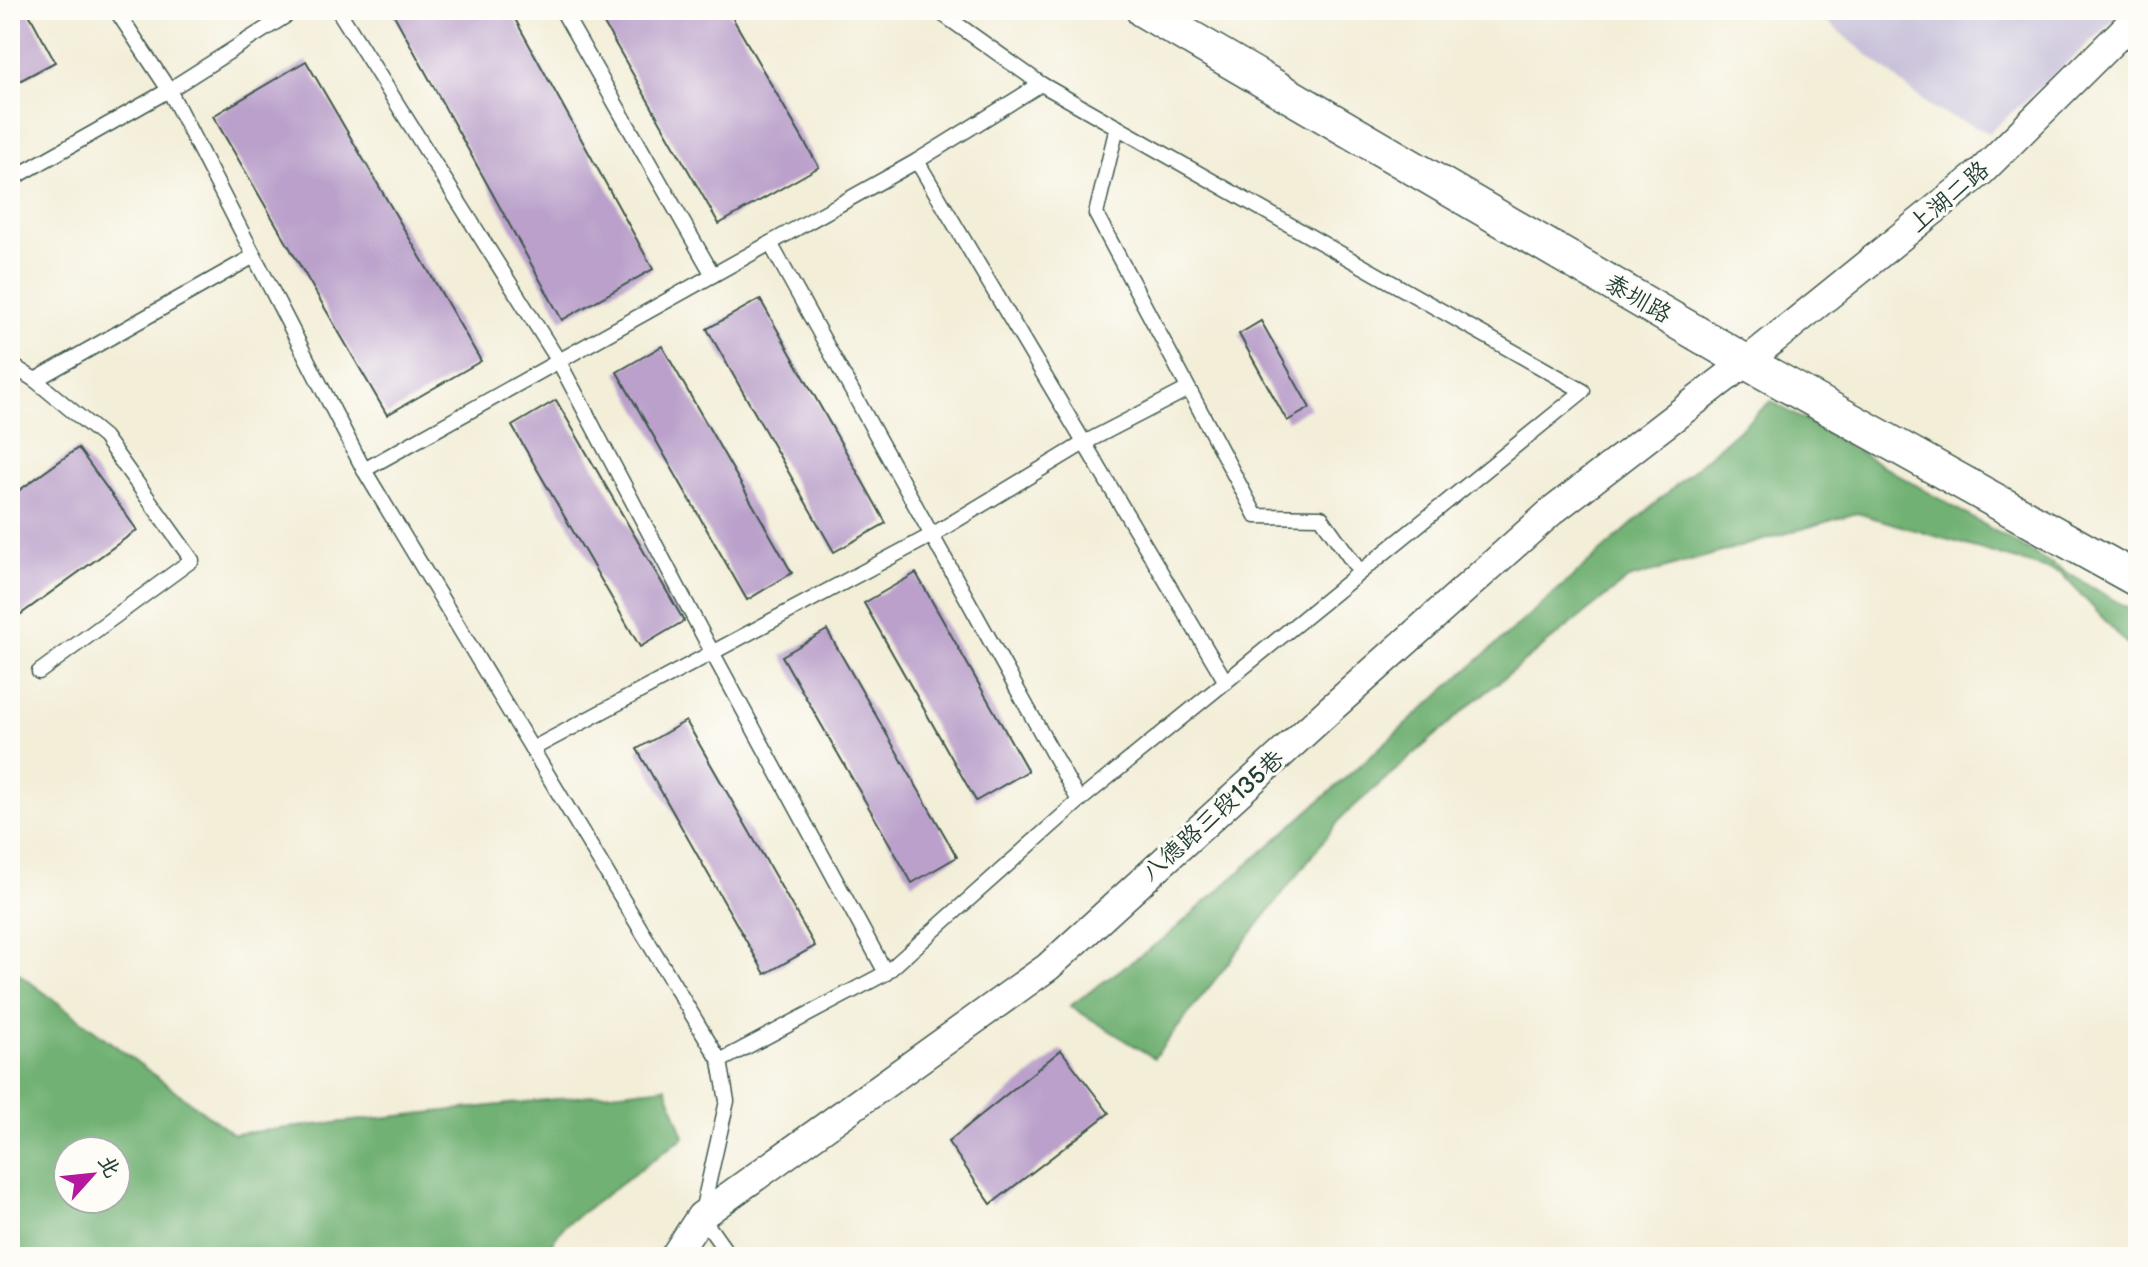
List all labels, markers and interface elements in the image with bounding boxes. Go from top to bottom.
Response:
street label: 上湖二路 [1903,155,1995,239]
street label: 泰圳路 [1600,268,1676,330]
street label: 八德路三段135巷 [1136,744,1290,888]
north arrow [52,1135,132,1215]
text: 北 [91,1151,126,1183]

